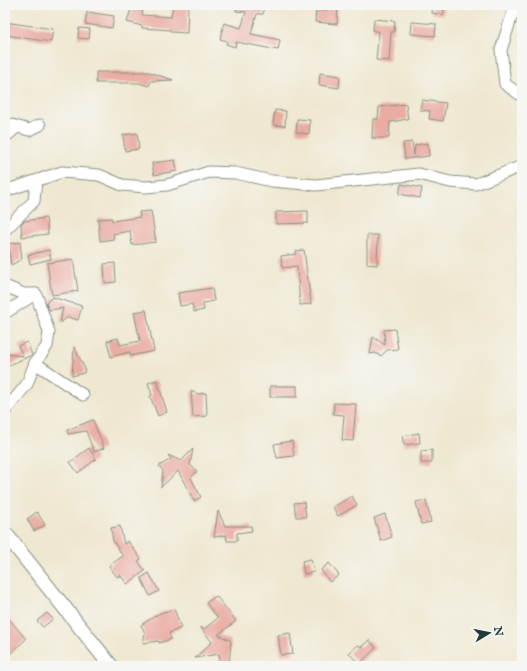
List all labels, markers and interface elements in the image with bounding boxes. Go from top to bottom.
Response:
north arrow [469,613,509,653]
text: N [490,625,506,638]

